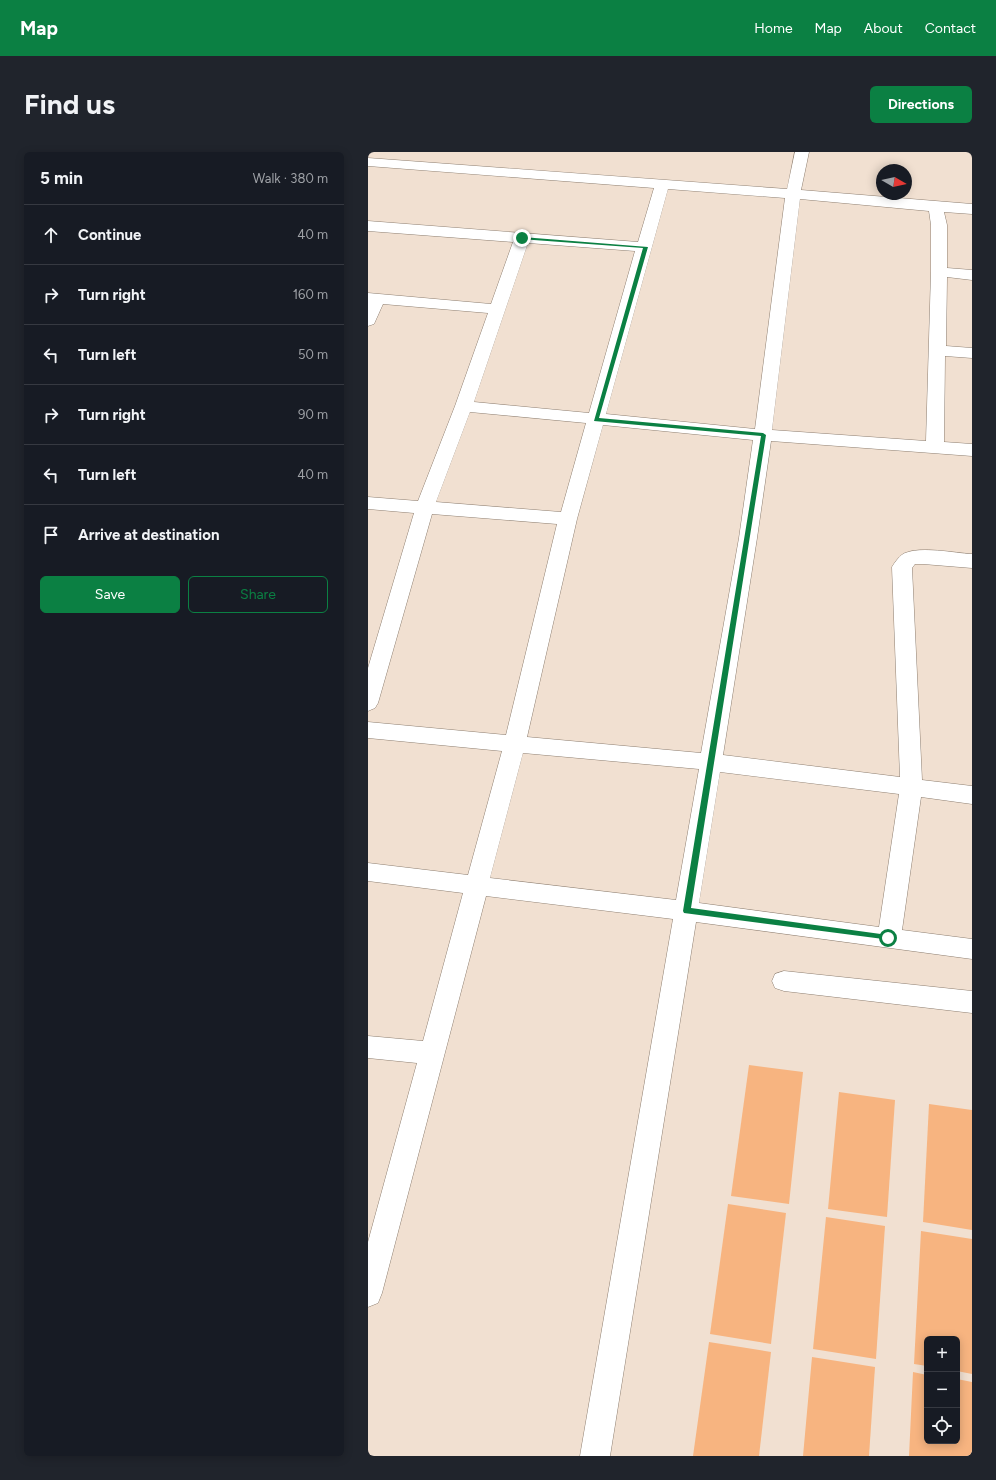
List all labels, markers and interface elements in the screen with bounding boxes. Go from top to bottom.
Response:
text: Map [20,17,58,40]
text: Home [754,20,793,37]
text: Map [815,20,842,37]
text: About [864,20,903,37]
text: Contact [925,20,976,37]
button: Directions [870,86,972,123]
text: Find us [24,87,115,121]
north arrow [876,164,912,200]
text: 5 min [40,168,83,188]
text: Walk · 380 m [253,171,328,186]
icon: ahead [40,224,62,246]
text: Continue [78,226,141,244]
text: 40 m [297,227,328,242]
route end [513,229,531,247]
icon: right [40,284,62,306]
text: Turn right [78,286,146,304]
text: 160 m [293,287,328,302]
icon: left [40,344,62,366]
text: Turn left [78,346,136,364]
text: 50 m [298,347,328,362]
icon: right [40,404,62,426]
text: Turn right [78,406,146,424]
text: 90 m [298,407,328,422]
icon: left [40,464,62,486]
text: Turn left [78,466,136,484]
text: 40 m [297,467,328,482]
icon: arrive [40,524,62,546]
text: Arrive at destination [78,526,219,544]
button: Save [40,576,180,613]
button: Share [188,576,328,613]
route start [879,929,897,947]
map controls [924,1336,960,1444]
button: + [924,1336,960,1372]
button: − [924,1372,960,1408]
button: locate [924,1408,960,1444]

